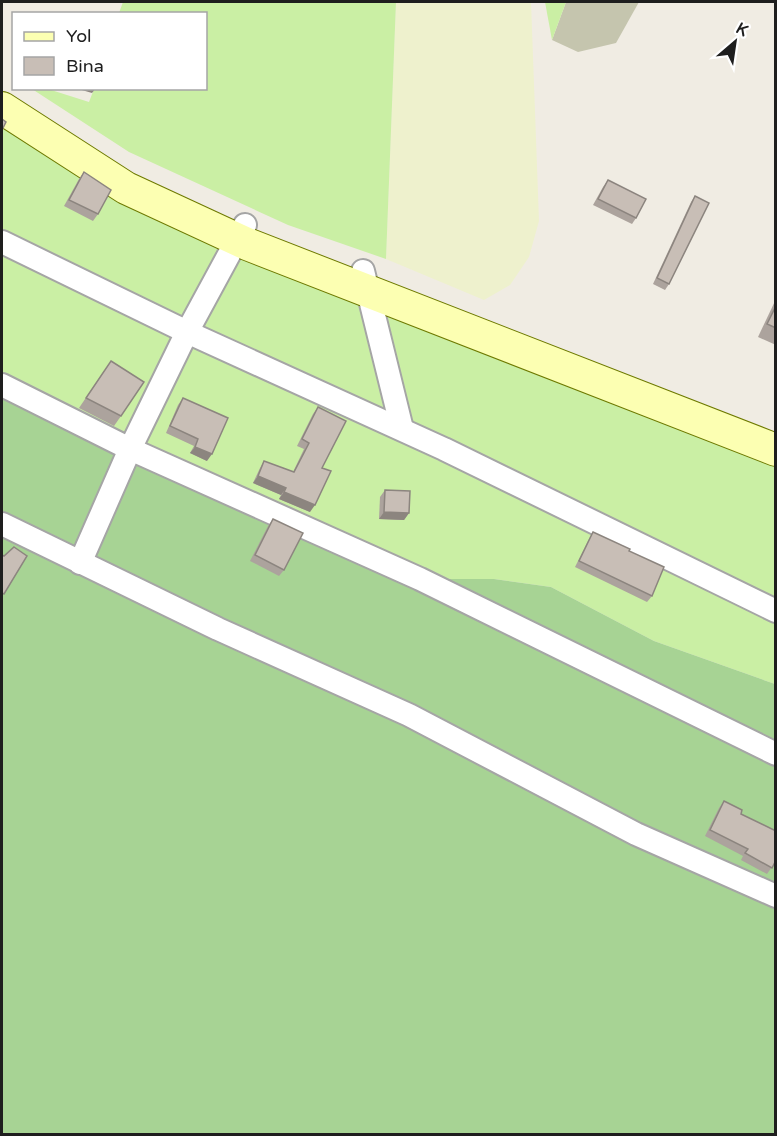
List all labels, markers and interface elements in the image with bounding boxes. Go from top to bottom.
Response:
legend [12,12,207,90]
north arrow [705,12,765,72]
text: K [732,18,752,41]
text: Yol [66,25,92,47]
text: Bina [66,55,104,77]

